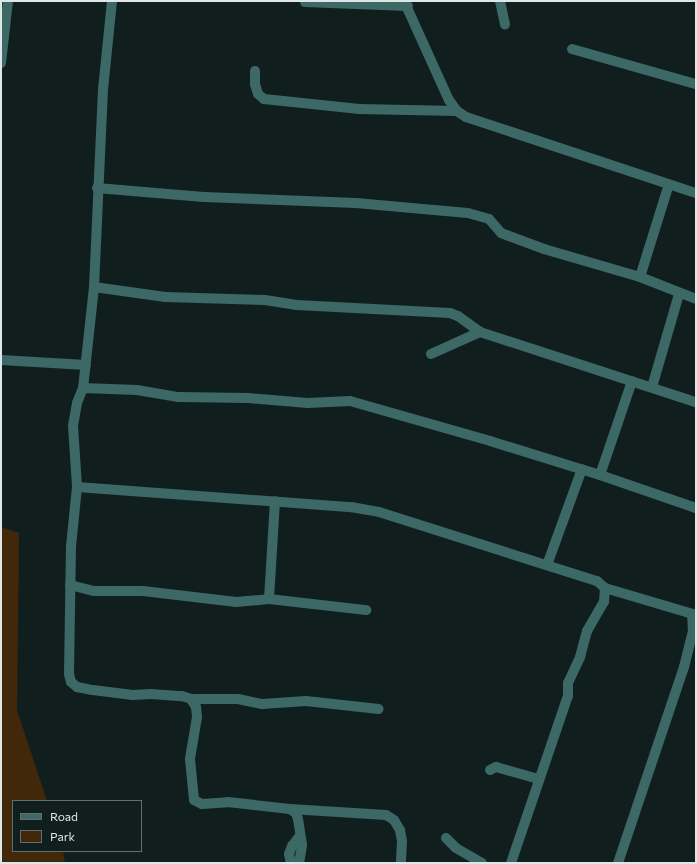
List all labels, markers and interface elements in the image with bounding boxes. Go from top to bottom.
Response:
legend [12,800,142,852]
text: Road [50,809,78,823]
text: Park [50,829,75,843]

